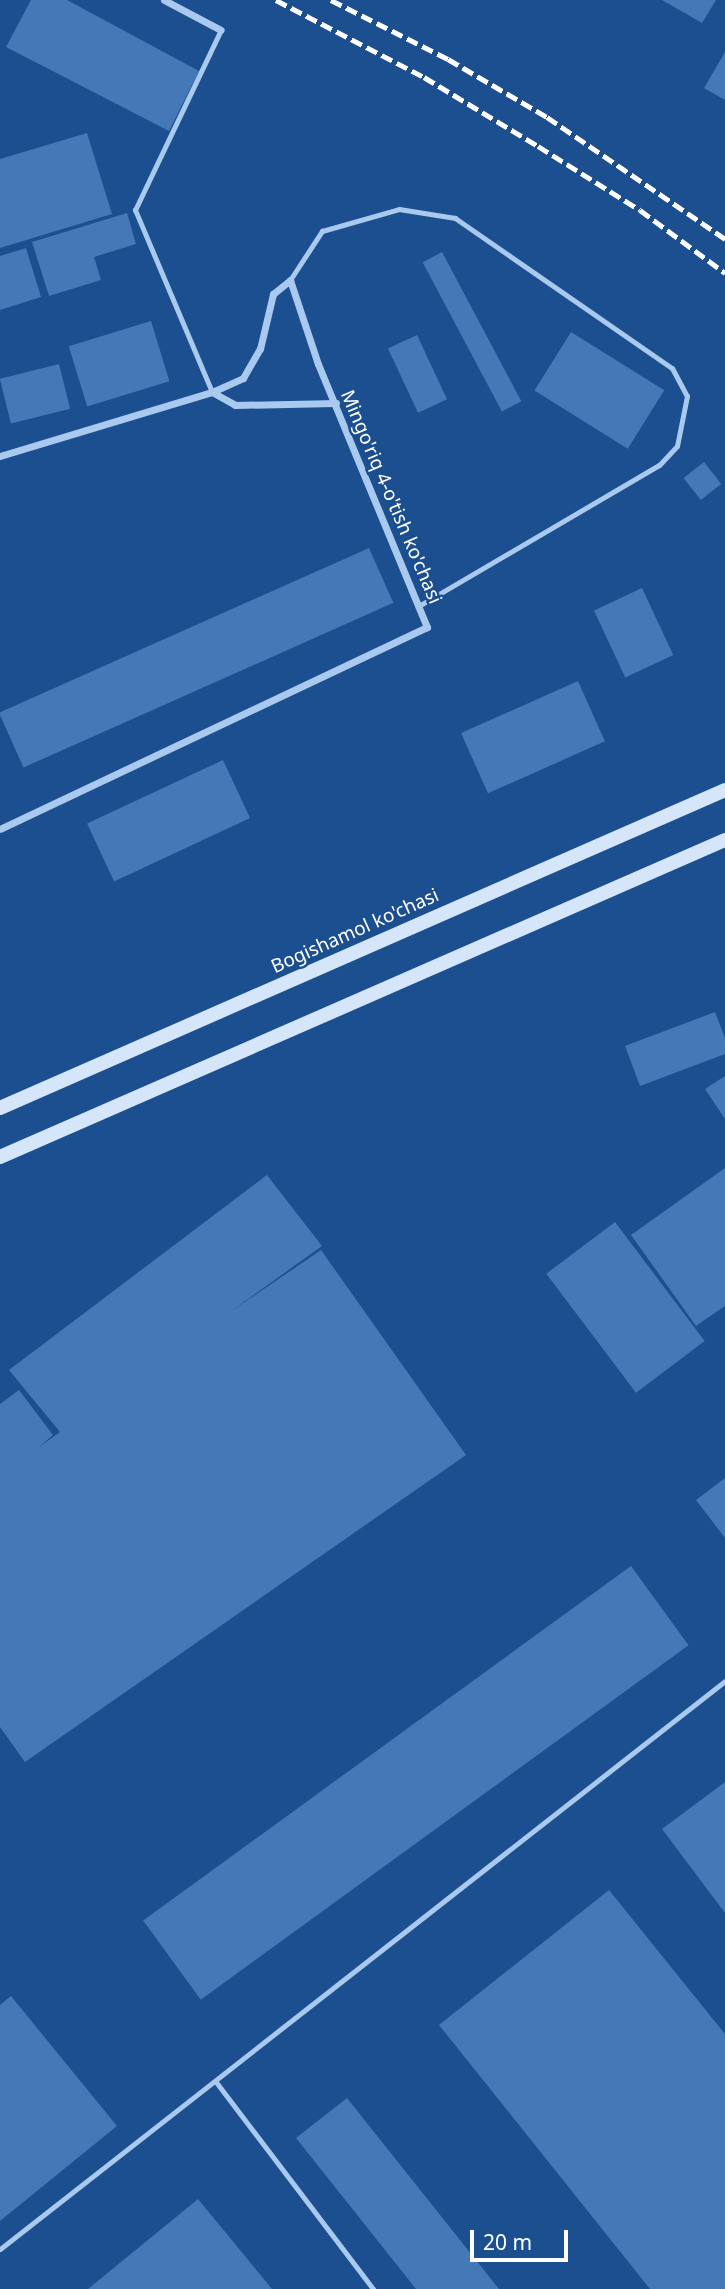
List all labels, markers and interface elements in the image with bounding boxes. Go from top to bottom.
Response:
street label: Mingo'riq 4-o'tish ko'chasi [336,387,446,607]
street label: Bogishamol ko'chasi [268,884,442,978]
scale bar [473,2216,571,2260]
text: 20 m [483,2228,532,2256]

